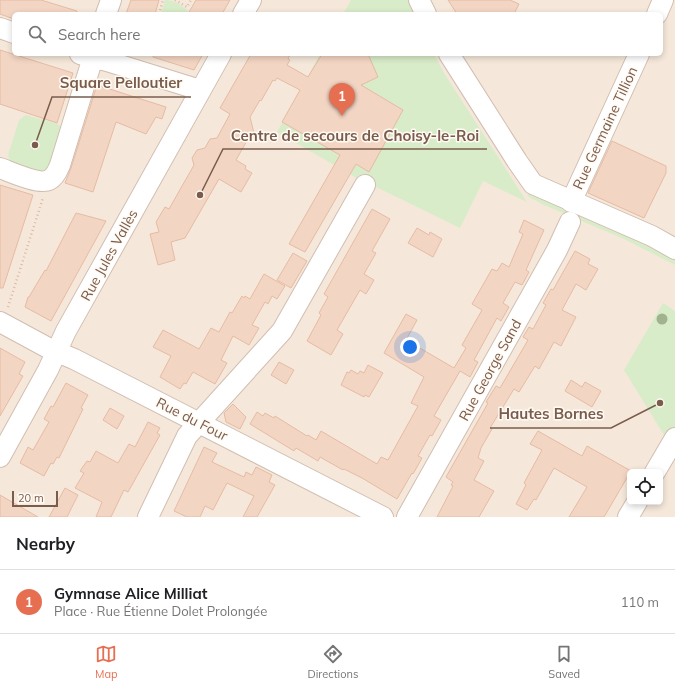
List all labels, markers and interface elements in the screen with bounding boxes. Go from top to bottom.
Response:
search box [12,12,663,56]
icon: search [26,23,48,45]
text: Search here [58,25,140,44]
street label: Rue Germaine Tillion [569,64,641,192]
callout: Square Pelloutier [52,70,191,97]
text: Square Pelloutier [60,73,182,92]
pin: 1 [329,83,355,116]
callout: Centre de secours de Choisy-le-Roi [223,122,487,149]
text: Centre de secours de Choisy-le-Roi [231,126,479,145]
street label: Rue Jules Vallès [76,206,142,304]
street label: Rue George Sand [455,316,525,424]
your location [400,337,420,357]
street label: Rue du Four [153,393,232,445]
callout: Hautes Bornes [490,401,611,428]
text: Hautes Bornes [498,404,604,423]
map controls [627,469,663,505]
button: locate [627,469,663,505]
scale bar [12,489,58,508]
text: 20 m [18,491,44,505]
text: Nearby [16,533,75,554]
text: Gymnase Alice Milliat [54,584,207,603]
text: 1 [25,594,33,610]
text: 110 m [621,594,659,610]
text: Place · Rue Étienne Dolet Prolongée [54,603,267,619]
tab: Map [95,643,118,681]
tab: Directions [308,643,358,681]
tab: Saved [548,643,580,681]

